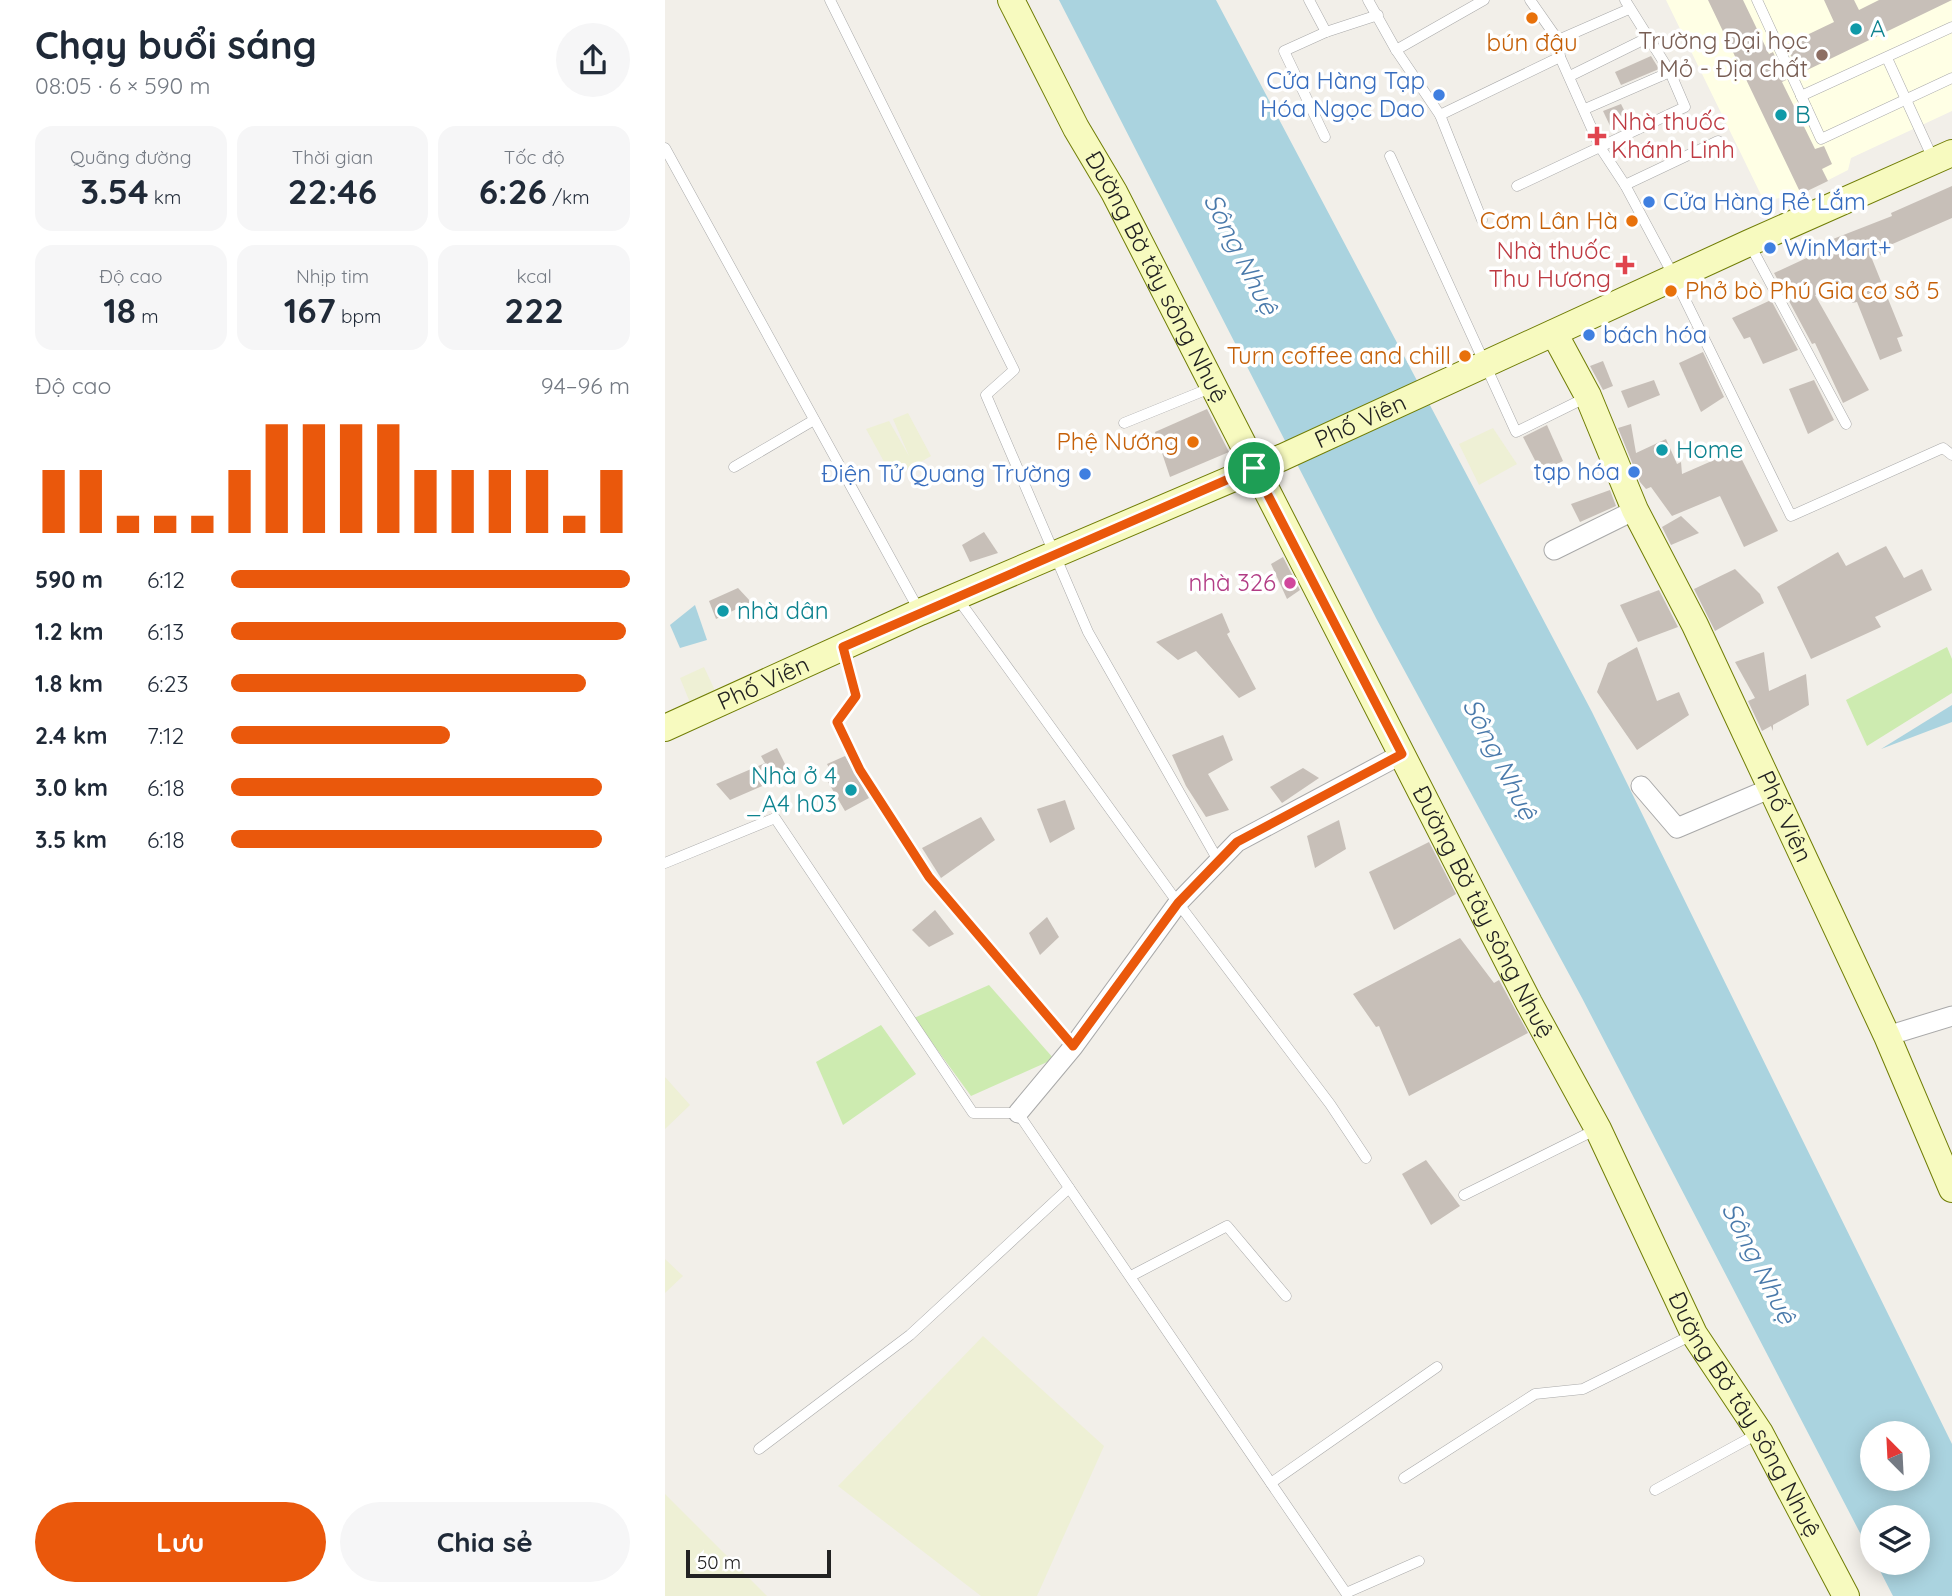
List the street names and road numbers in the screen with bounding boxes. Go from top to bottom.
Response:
street label: Đường Bờ tây sông Nhuệ [1079,145,1235,408]
street label: Phố Viên [1309,387,1411,455]
street label: Phố Viên [712,649,814,716]
street label: Phố Viên [1751,766,1820,867]
street label: Đường Bờ tây sông Nhuệ [1406,780,1561,1043]
street label: Đường Bờ tây sông Nhuệ [1662,1286,1828,1542]

